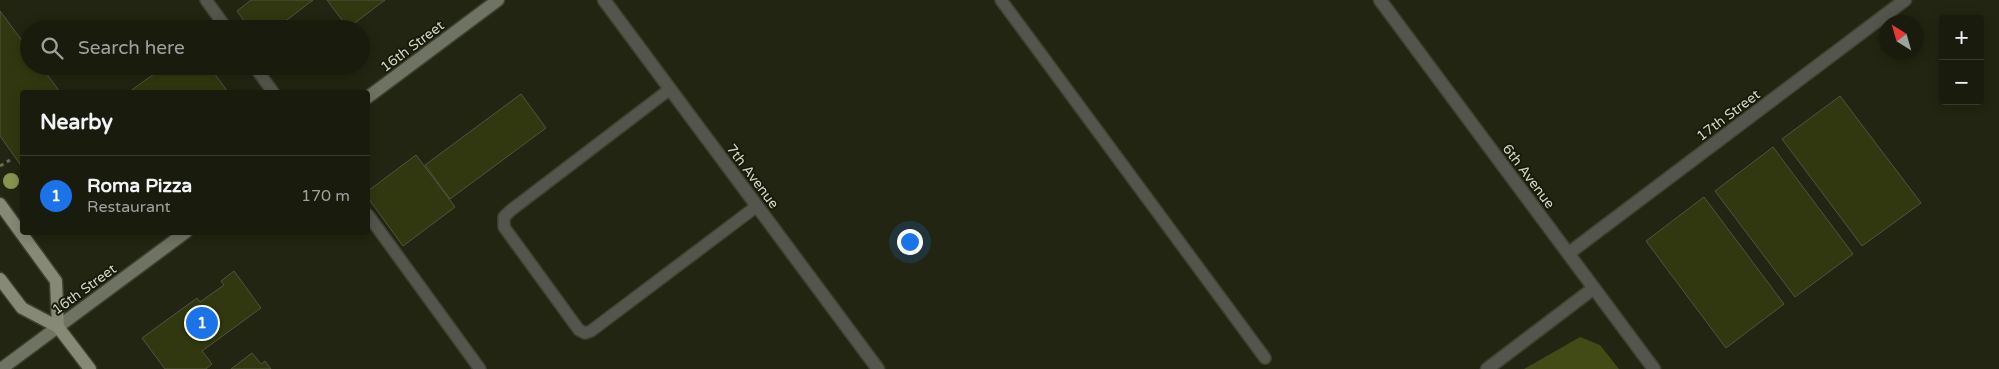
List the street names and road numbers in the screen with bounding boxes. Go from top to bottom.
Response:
street label: 16th Street [377,17,448,76]
street label: 17th Street [1693,86,1764,145]
street label: 7th Avenue [723,141,782,212]
street label: 6th Avenue [1499,141,1558,212]
street label: 16th Street [49,260,120,318]

